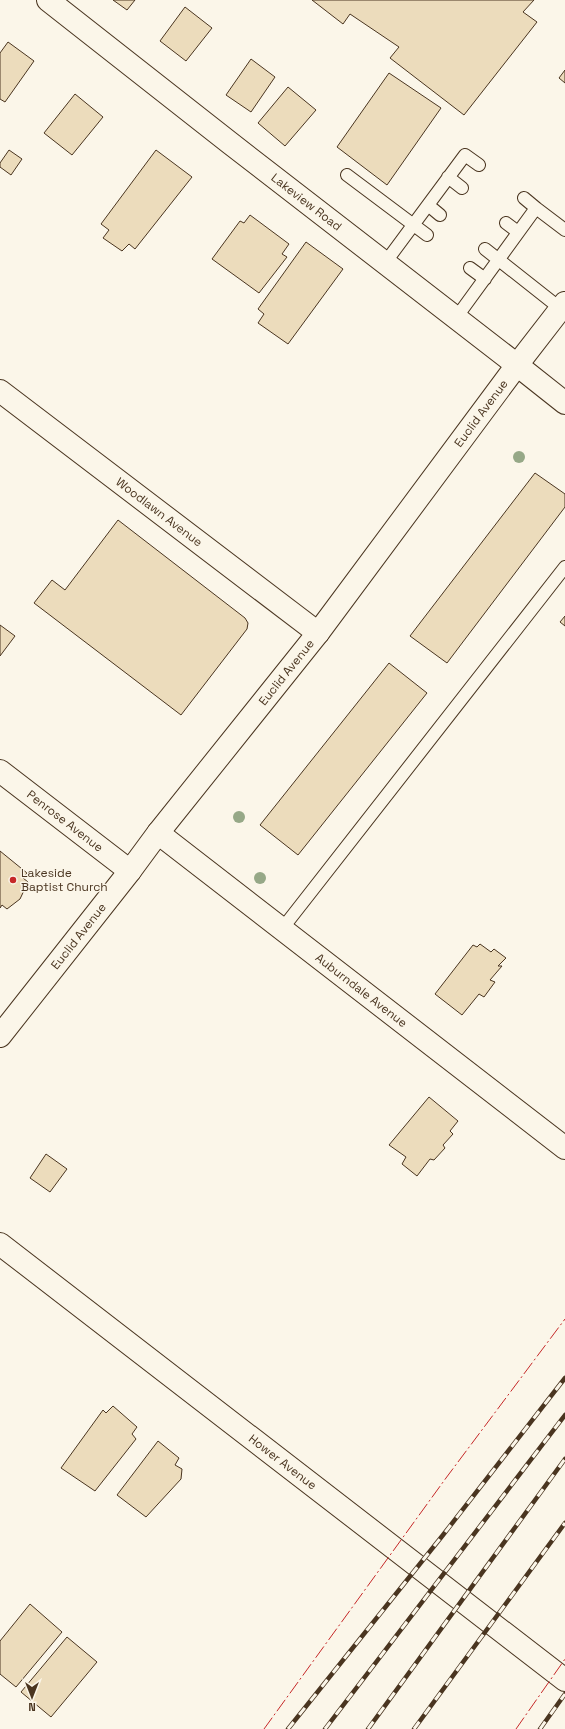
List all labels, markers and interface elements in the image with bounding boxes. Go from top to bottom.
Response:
street label: Lakeview Road [268,170,345,234]
street label: Euclid Avenue [451,376,511,450]
street label: Woodlawn Avenue [113,474,206,550]
street label: Euclid Avenue [255,636,318,709]
street label: Penrose Avenue [24,787,106,855]
place label: Lakeside Baptist Church [21,865,108,895]
marker: Lakeside Baptist Church [8,875,18,885]
street label: Euclid Avenue [47,900,110,973]
street label: Auburndale Avenue [312,950,410,1031]
street label: Hower Avenue [245,1431,320,1493]
north arrow [12,1677,52,1717]
text: N [28,1700,36,1714]

